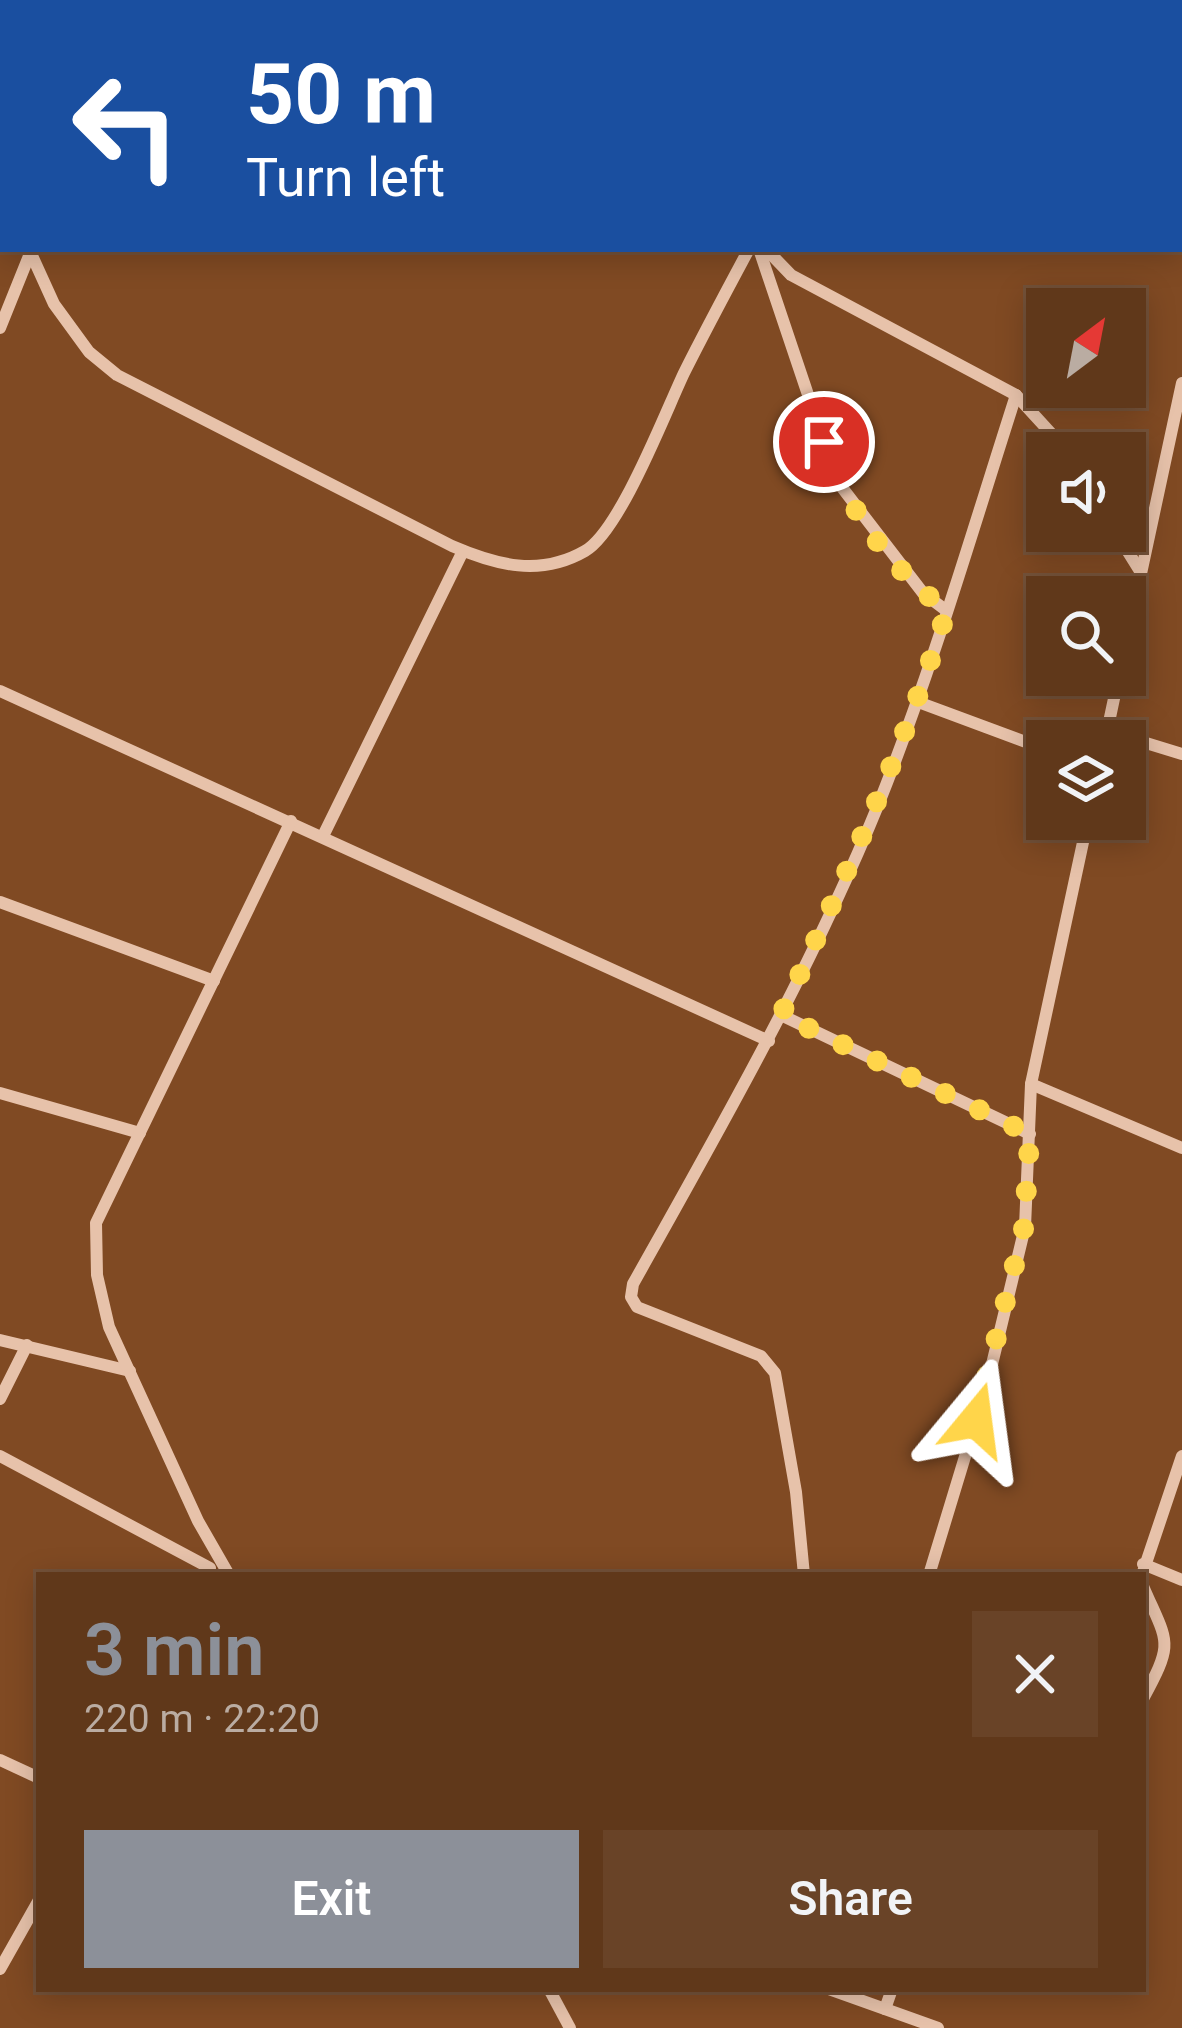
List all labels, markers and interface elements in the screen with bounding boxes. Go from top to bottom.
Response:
text: 50 m [246,45,436,144]
icon: left [48,48,204,204]
text: Turn left [246,146,445,209]
north arrow [1026,288,1146,408]
map controls [1026,288,1146,840]
pin [773,391,875,493]
icon: arrive [791,409,857,475]
button: sound [1026,432,1146,552]
button: search [1026,576,1146,696]
button: layers [1026,720,1146,840]
position arrow [913,1357,1039,1483]
text: 3 min [84,1608,265,1693]
button: close [972,1611,1098,1737]
text: 220 m · 22:20 [84,1696,320,1742]
button: Exit [84,1830,579,1968]
button: Share [603,1830,1098,1968]

